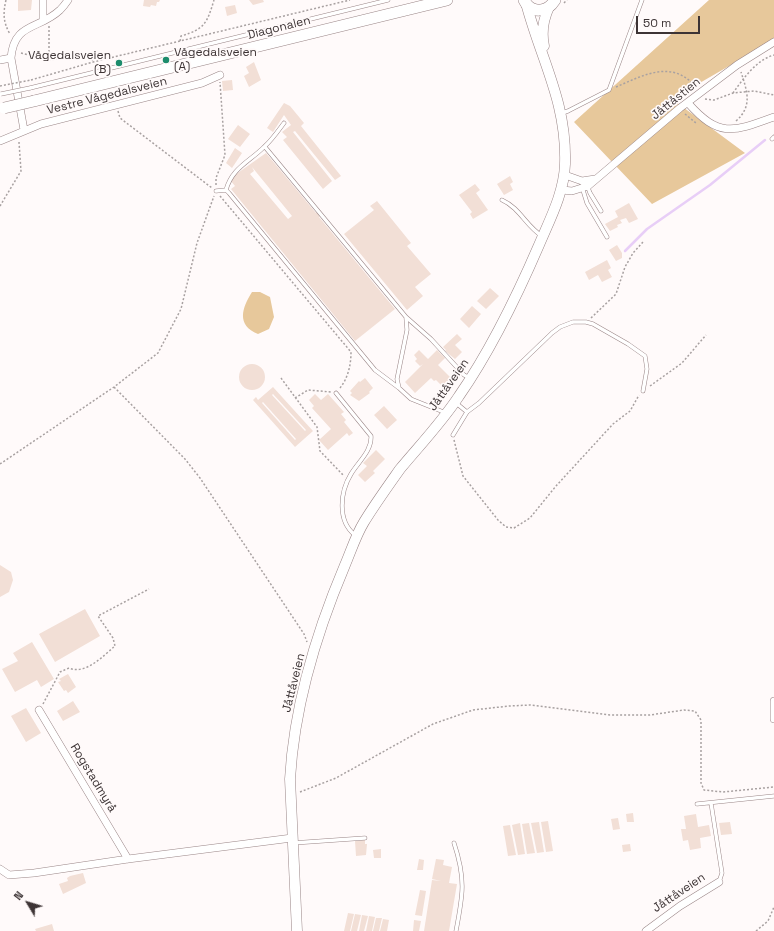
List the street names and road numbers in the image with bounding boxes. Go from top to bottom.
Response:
street label: Diagonalen [246,13,312,43]
street label: Vestre Vågedalsveien [45,74,169,118]
street label: Jåttåstien [649,75,703,123]
street label: Jåttåveien [426,356,472,414]
street label: Jåttåveien [280,652,308,714]
street label: Rogstadmyrå [67,741,119,815]
street label: Jåttåveien [650,870,708,916]

